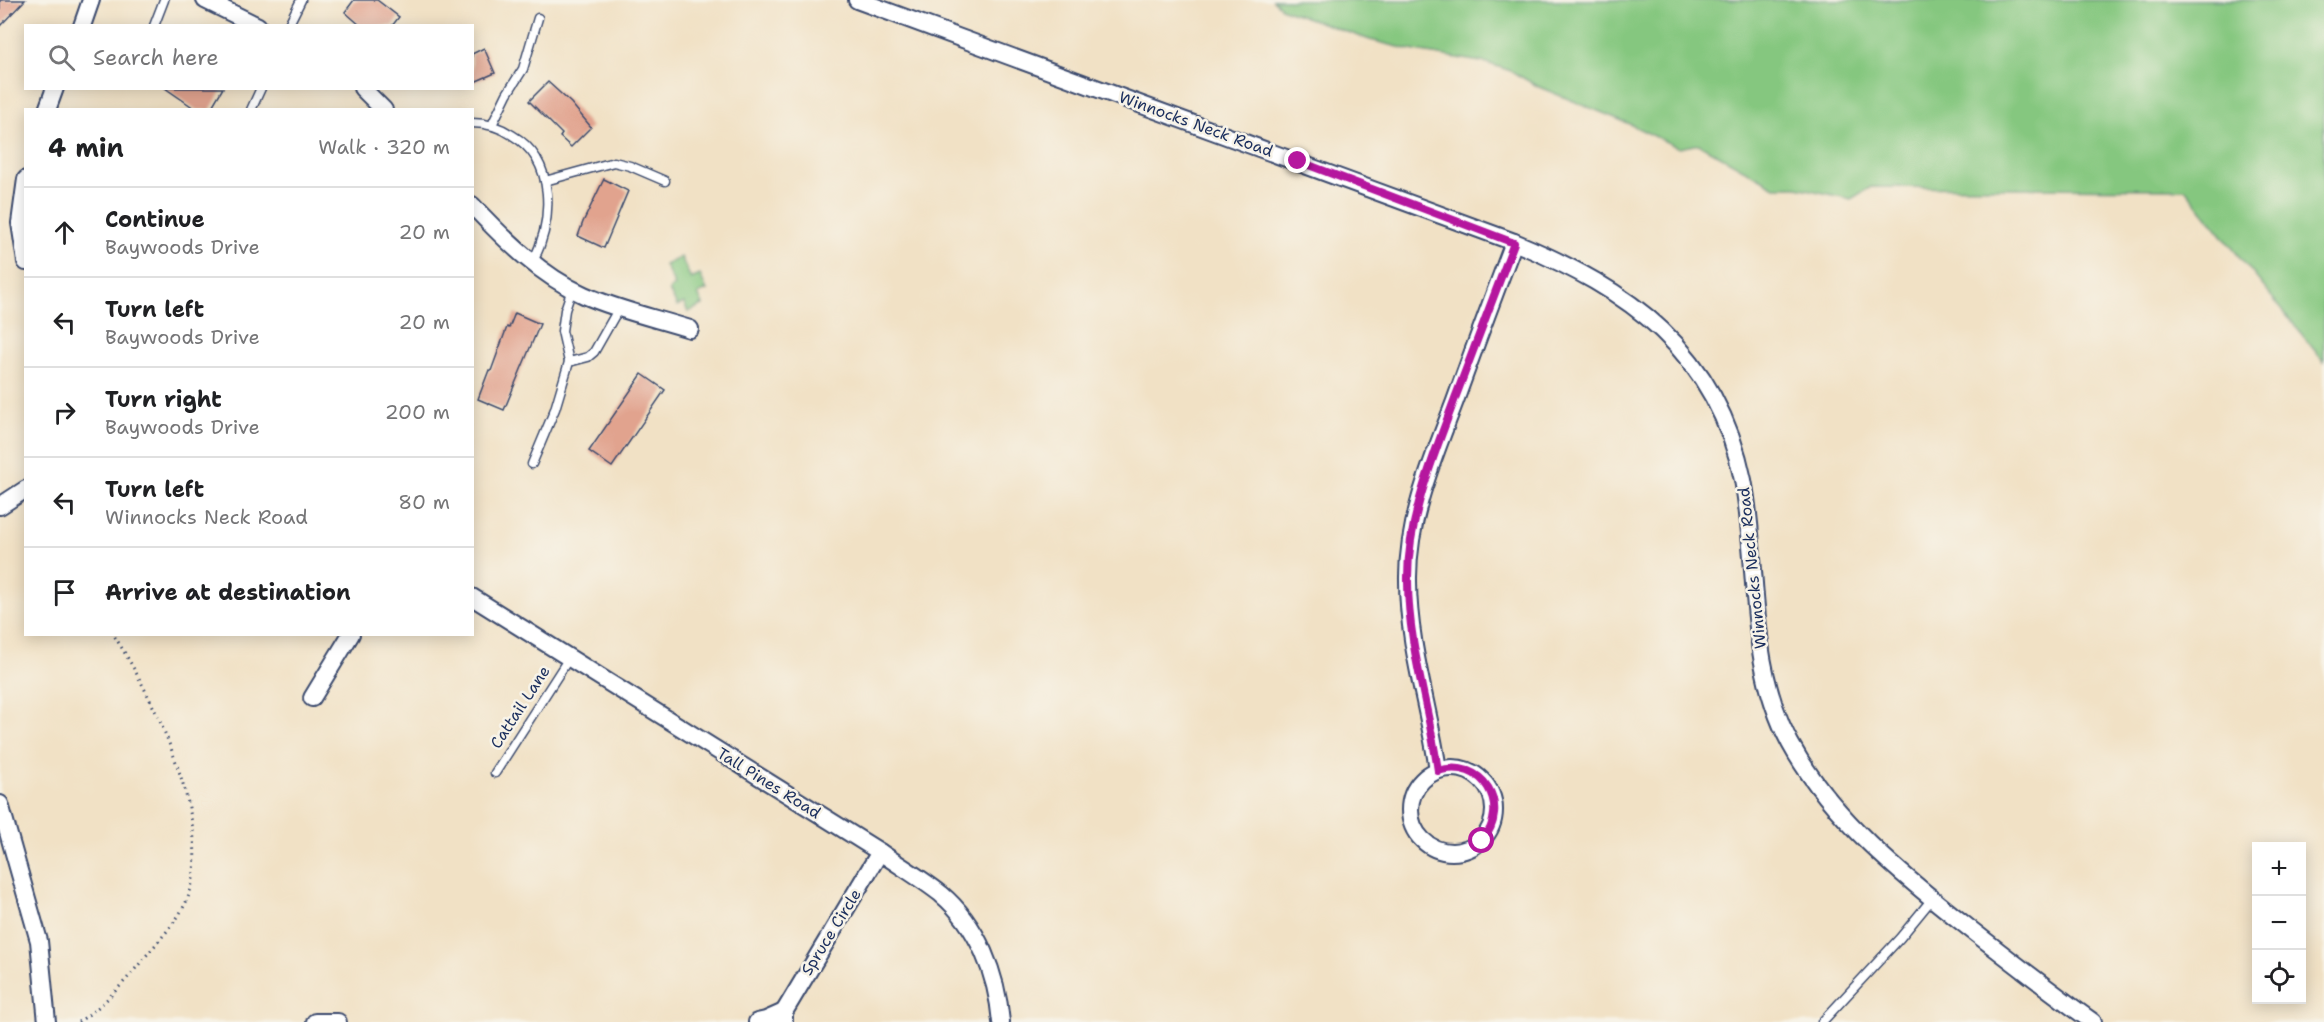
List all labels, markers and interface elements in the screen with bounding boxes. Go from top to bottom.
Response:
search box [24,24,474,90]
icon: search [45,41,78,74]
text: Search here [93,43,219,72]
street label: Winnocks Neck Road [1116,86,1276,162]
text: 4 min [48,130,124,165]
text: Walk · 320 m [318,134,450,160]
route end [1284,147,1310,173]
text: Continue [105,205,205,234]
icon: ahead [48,216,81,249]
text: 20 m [399,219,450,245]
text: Baywoods Drive [105,234,260,260]
text: Turn left [105,295,204,324]
icon: left [48,306,81,339]
text: 20 m [399,309,450,335]
text: Baywoods Drive [105,324,260,350]
text: Turn right [105,385,222,414]
icon: right [48,396,81,429]
text: 200 m [385,399,450,425]
text: Baywoods Drive [105,414,260,440]
text: Turn left [105,475,204,504]
icon: left [48,486,81,519]
street label: Winnocks Neck Road [1733,486,1771,650]
text: 80 m [398,489,450,515]
text: Winnocks Neck Road [105,504,308,530]
icon: arrive [48,576,81,609]
text: Arrive at destination [105,578,351,607]
street label: Cattail Lane [485,662,555,752]
street label: Tall Pines Road [713,743,825,823]
route start [1468,827,1494,853]
map controls [2252,842,2306,1004]
button: + [2252,842,2306,896]
street label: Spruce Circle [796,885,866,979]
button: − [2252,896,2306,950]
button: locate [2252,950,2306,1004]

